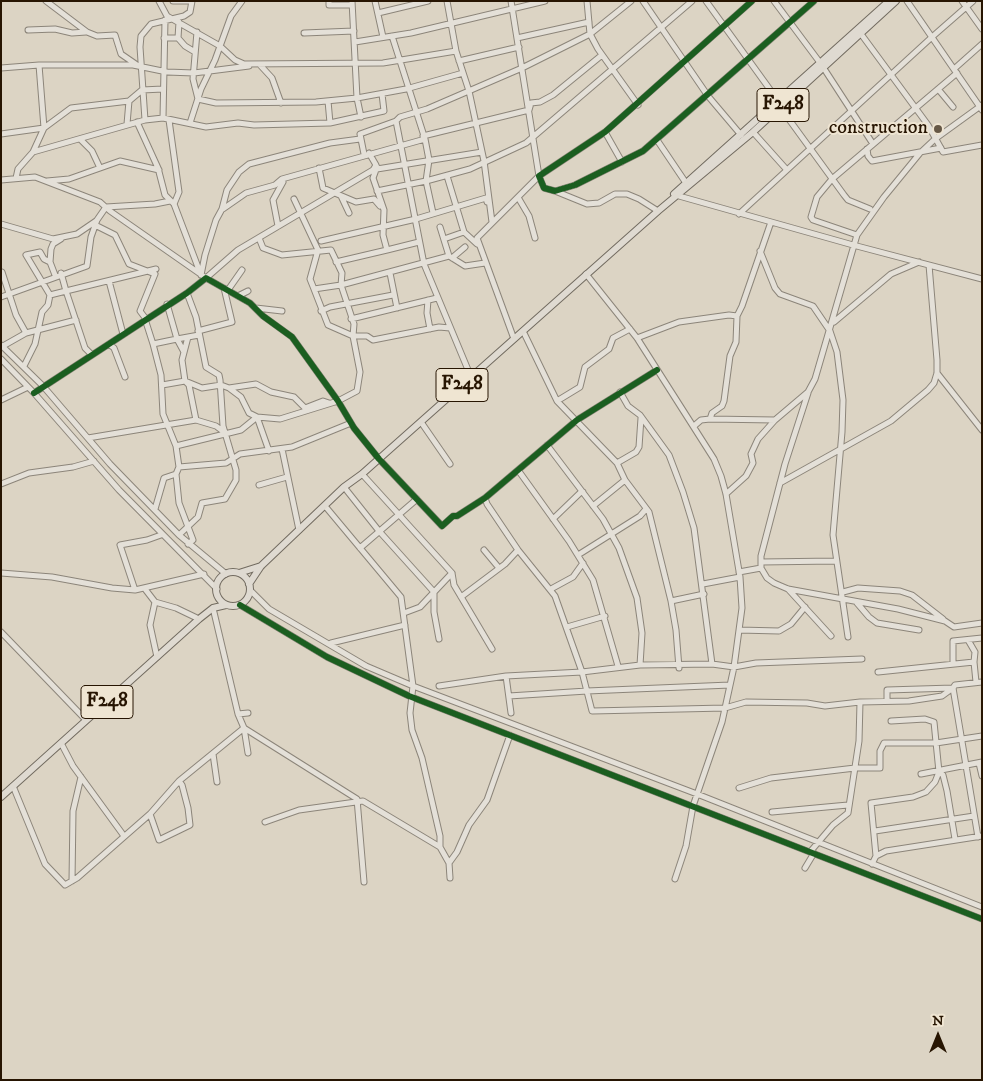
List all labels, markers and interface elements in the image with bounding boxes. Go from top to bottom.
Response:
road number: F248 [757,88,809,122]
place label: construction [829,117,928,141]
marker: construction [932,123,944,135]
road number: F248 [436,368,488,402]
road number: F248 [81,686,133,719]
north arrow [913,1011,963,1061]
text: N [932,1012,944,1030]

